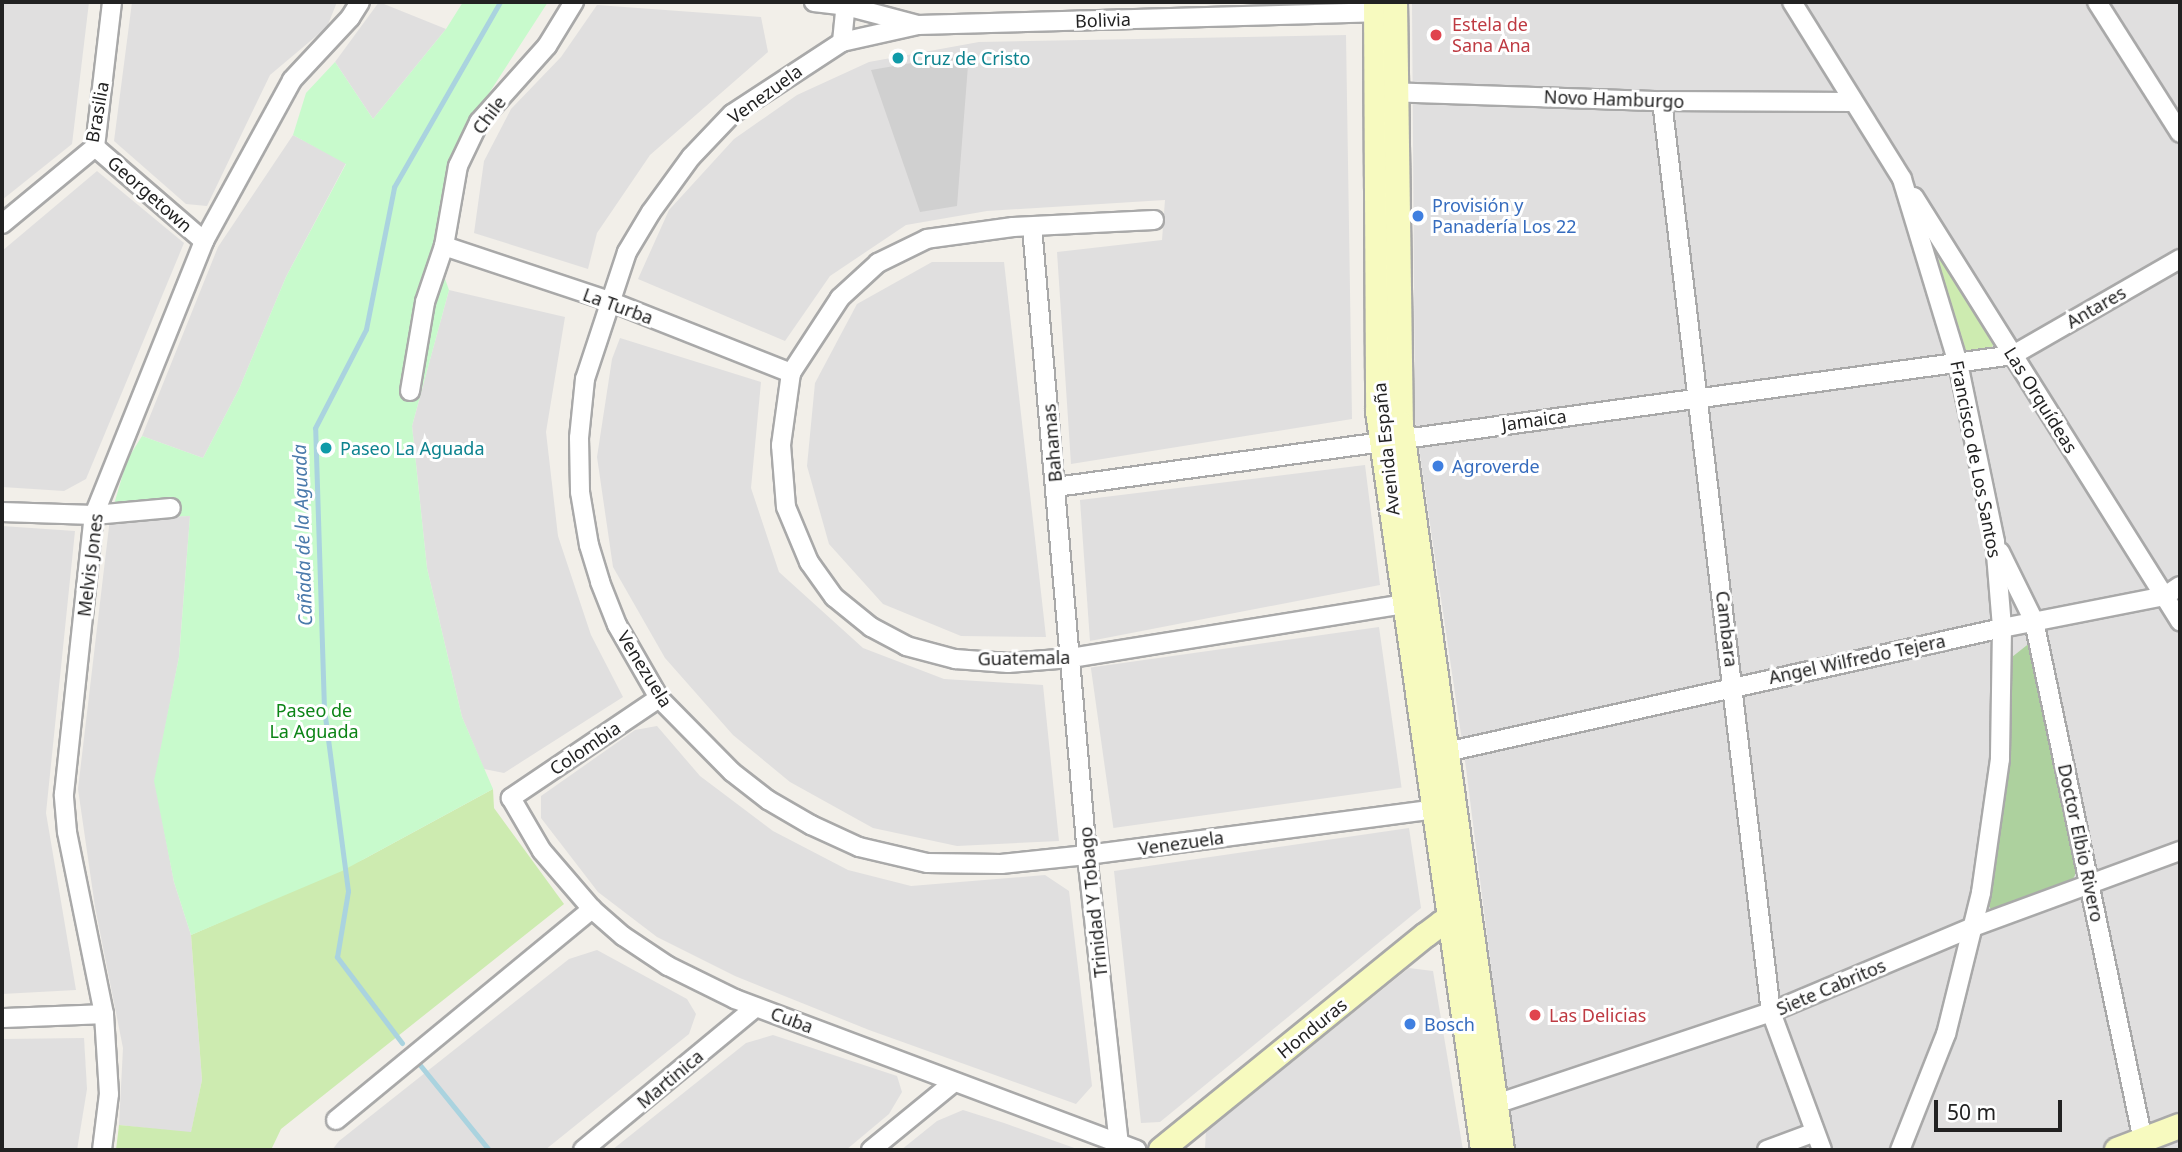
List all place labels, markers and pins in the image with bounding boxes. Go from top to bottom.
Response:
place label: Estela de Sana Ana [1452,14,1531,56]
marker: Estela de Sana Ana [1426,25,1446,45]
place label: Cruz de Cristo [912,47,1030,69]
marker: Cruz de Cristo [890,50,906,66]
place label: Provisión y Panadería Los 22 [1432,195,1577,238]
marker: Provisión y Panadería Los 22 [1410,208,1426,224]
place label: Paseo La Aguada [340,437,485,459]
marker: Paseo La Aguada [318,440,334,456]
place label: Agroverde [1452,455,1540,477]
marker: Agroverde [1430,458,1446,474]
place label: Las Delicias [1549,1004,1646,1026]
marker: Las Delicias [1527,1007,1543,1023]
place label: Bosch [1424,1013,1475,1035]
marker: Bosch [1402,1016,1418,1032]

